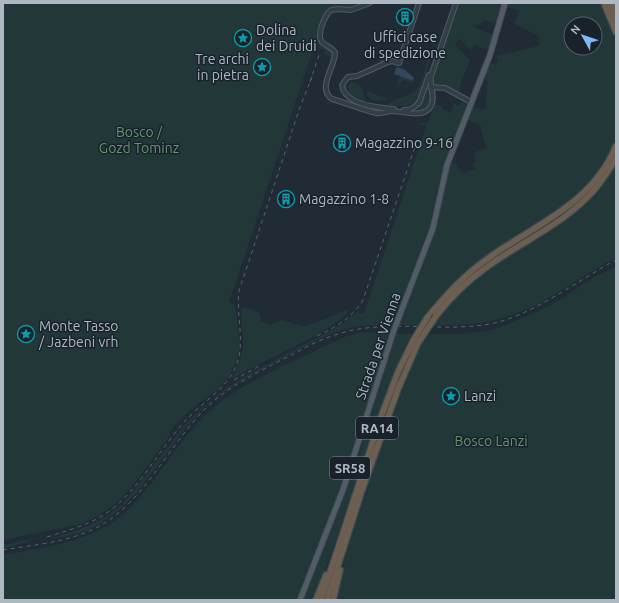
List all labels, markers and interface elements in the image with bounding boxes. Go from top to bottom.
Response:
building icon: Uffici case di spedizione [395,7,415,27]
north arrow [563,16,603,56]
place label: Dolina dei Druidi [256,22,317,54]
text: N [568,23,583,37]
place icon: Dolina dei Druidi [233,28,253,48]
place label: Uffici case di spedizione [364,29,446,61]
place label: Tre archi in pietra [195,51,249,83]
place icon: Tre archi in pietra [252,57,272,77]
park label: Bosco / Gozd Tominz [99,124,179,156]
building icon: Magazzino 9-16 [332,133,352,153]
place label: Magazzino 9-16 [355,135,453,151]
building icon: Magazzino 1-8 [276,189,296,209]
place label: Magazzino 1-8 [299,191,389,207]
street label: Strada per Vienna [352,290,404,402]
place label: Monte Tasso / Jazbeni vrh [38,318,119,350]
place icon: Monte Tasso / Jazbeni vrh [16,324,36,344]
place icon: Lanzi [441,386,461,406]
place label: Lanzi [464,388,496,404]
road number: RA14 [356,417,398,439]
park label: Bosco Lanzi [454,433,528,449]
road number: SR58 [330,457,370,479]

